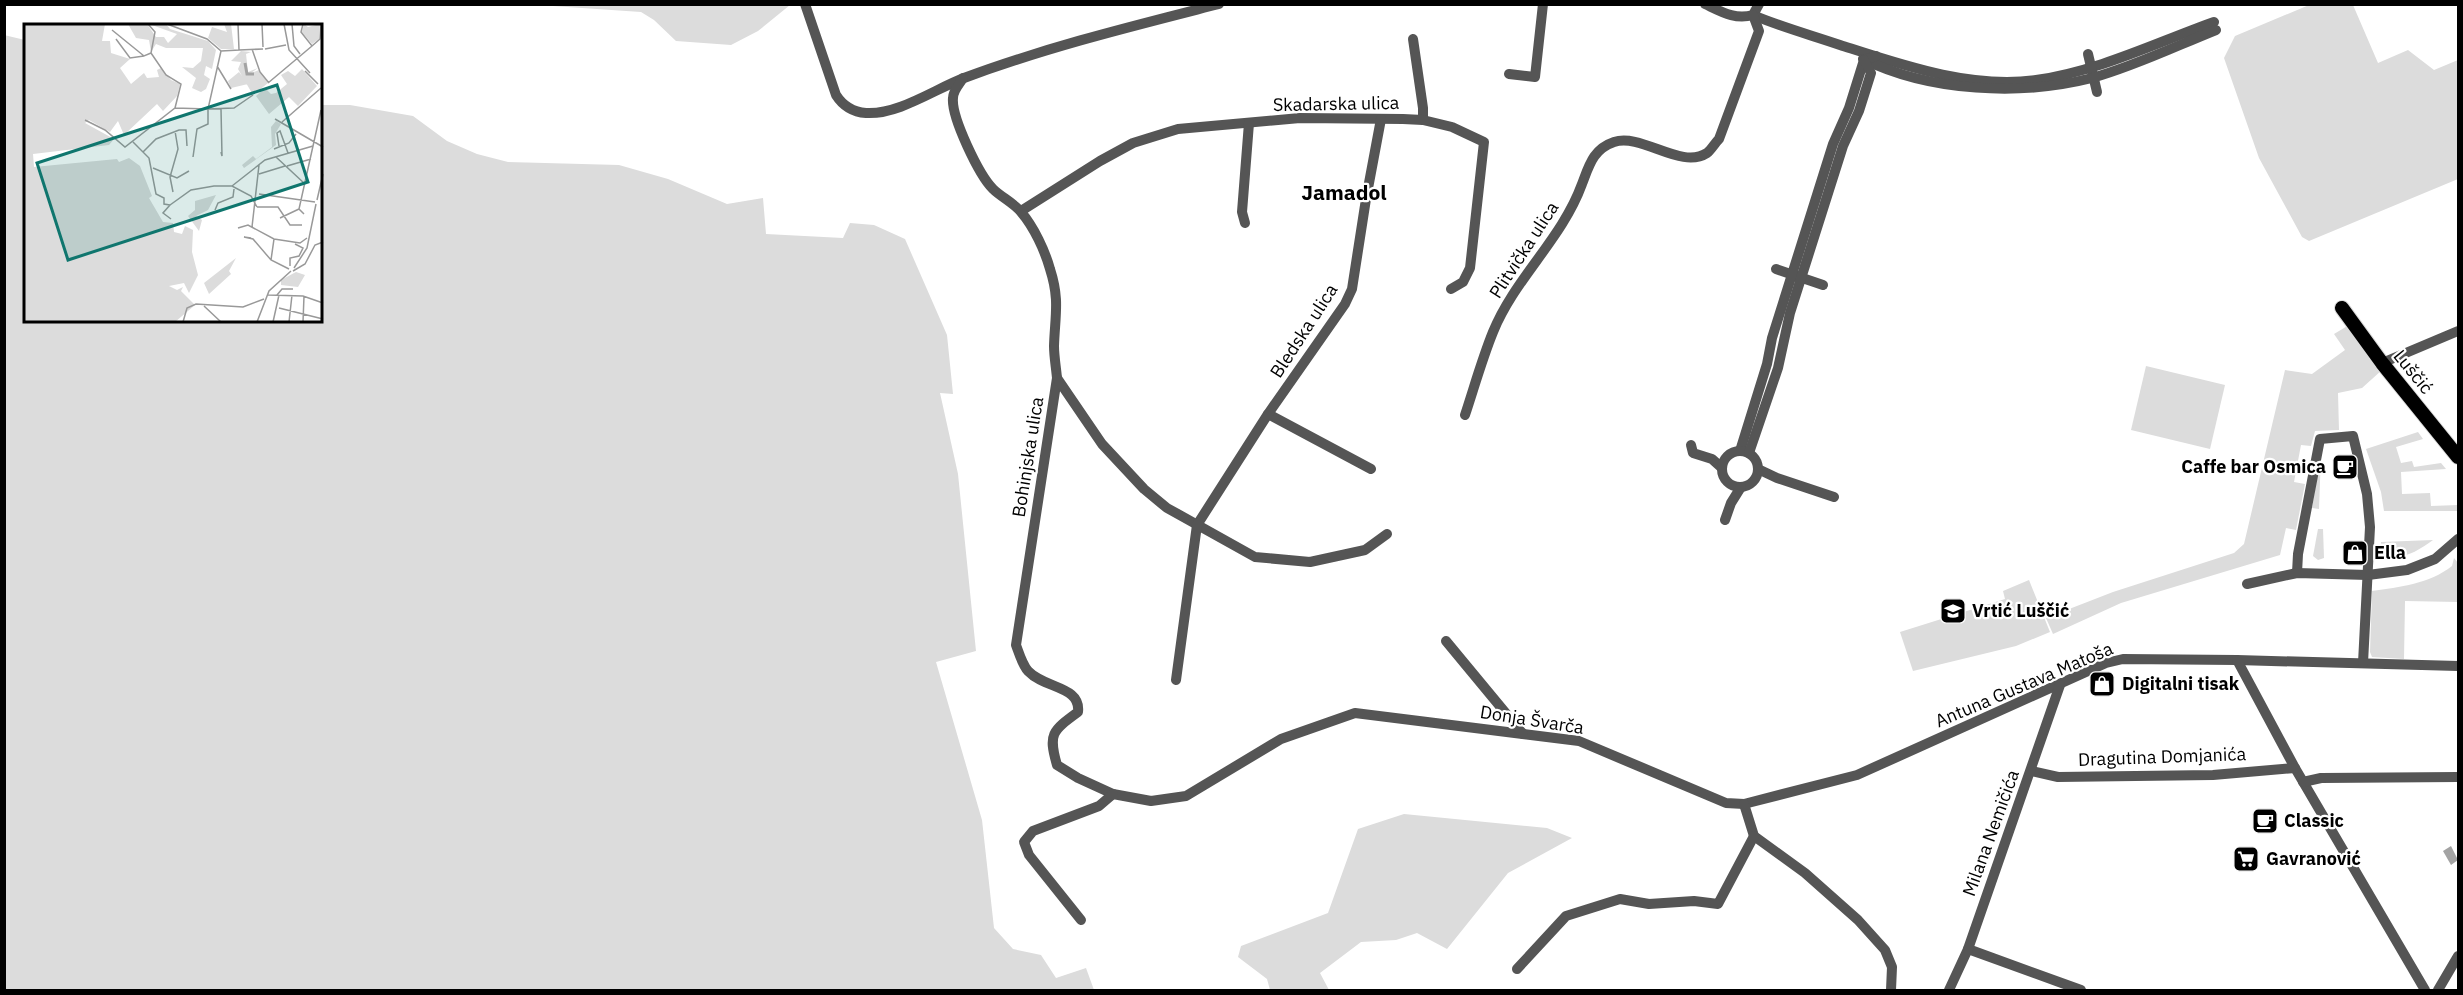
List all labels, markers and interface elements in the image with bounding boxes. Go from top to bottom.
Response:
inset map [24,24,322,322]
street label: Skadarska ulica [1273,91,1400,116]
district label: Jamadol [1301,178,1387,206]
street label: Plitvička ulica [1484,197,1564,302]
street label: Bledska ulica [1265,279,1343,382]
street label: Luščić [2389,345,2438,399]
street label: Bohinjska ulica [1007,395,1048,519]
cafe icon: Caffe bar Osmica [2330,452,2360,482]
place label: Caffe bar Osmica [2181,455,2326,478]
shop icon: Ella [2340,538,2370,568]
place label: Ella [2374,541,2406,564]
school or university icon: Vrtić Luščić [1938,596,1968,626]
place label: Vrtić Luščić [1972,599,2069,622]
street label: Antuna Gustava Matoša [1931,636,2117,732]
shop icon: Digitalni tisak [2087,669,2117,699]
place label: Digitalni tisak [2122,672,2240,695]
street label: Donja Švarča [1479,699,1586,739]
street label: Dragutina Domjanića [2078,742,2247,771]
street label: Milana Nemičića [1957,766,2024,899]
cafe icon: Classic [2250,806,2280,836]
place label: Classic [2284,809,2344,832]
supermarket icon: Gavranović [2231,844,2261,874]
place label: Gavranović [2266,847,2361,870]

